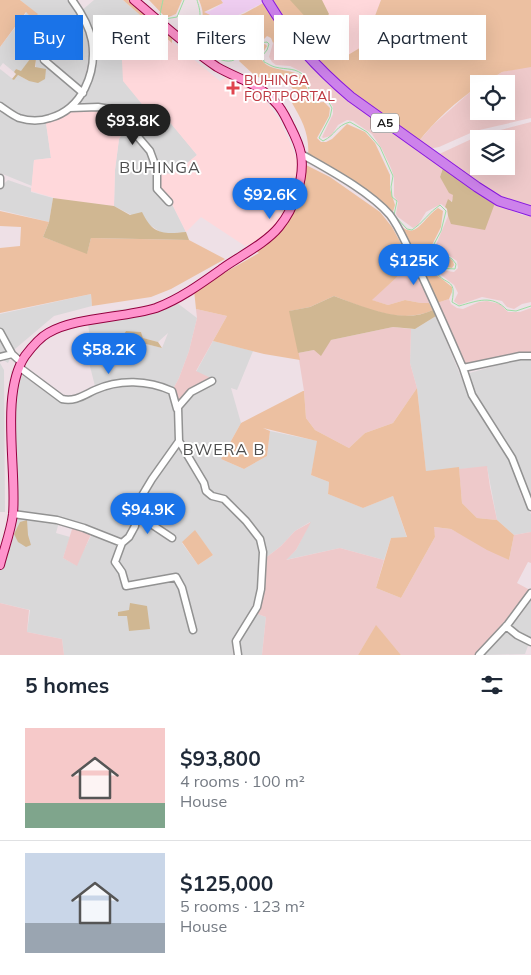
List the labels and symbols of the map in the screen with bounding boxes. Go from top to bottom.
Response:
place label: BUHINGA FORTPORTAL [244,71,335,105]
marker: BUHINGA FORTPORTAL [226,81,240,95]
pin: $93.8K [92,104,174,146]
road number: A5 [371,114,399,132]
district label: BUHINGA [119,157,201,177]
pin: $92.6K [229,178,311,220]
pin: $125K [379,244,449,286]
pin: $58.2K [68,332,150,375]
district label: BWERA B [183,439,265,459]
pin: $94.9K [107,492,189,535]

